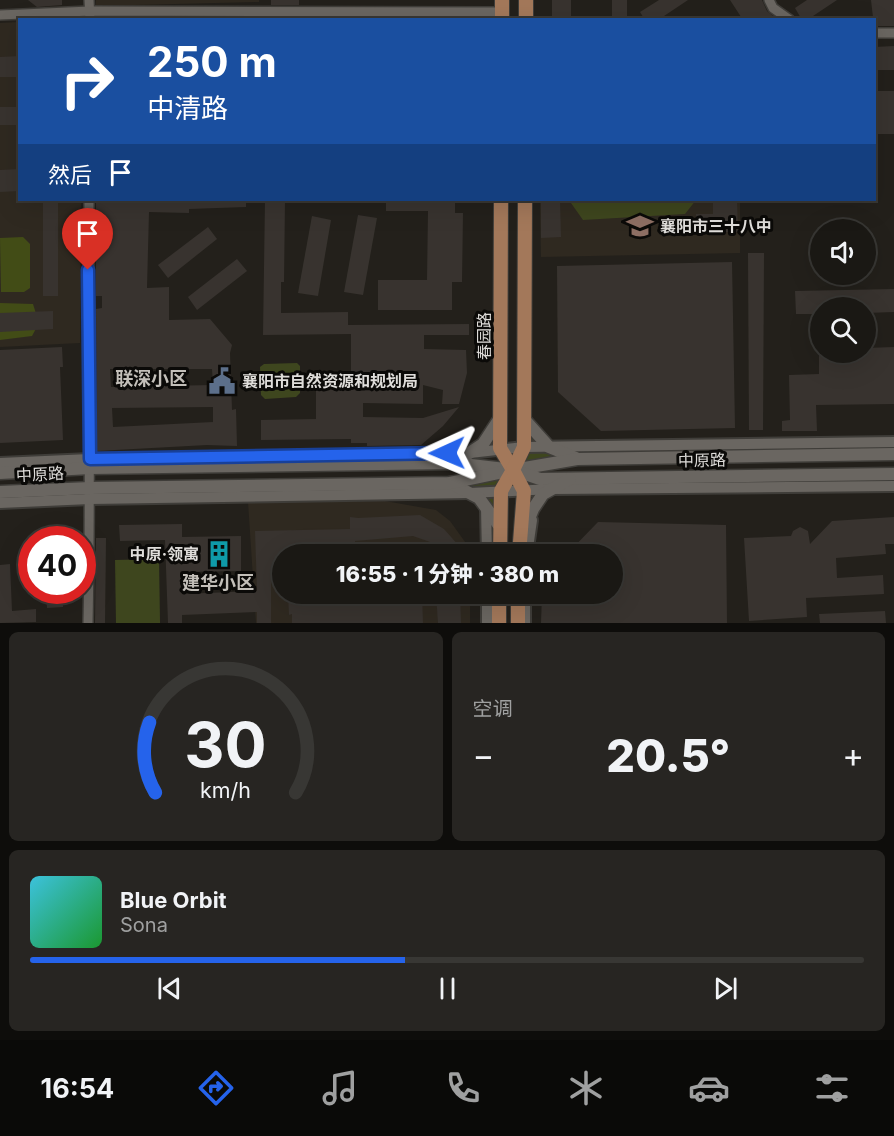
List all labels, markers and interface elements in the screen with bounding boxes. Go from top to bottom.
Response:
text: 250 m [147,36,277,87]
icon: right [48,42,126,120]
text: 中清路 [147,92,228,125]
icon: arrive [104,156,137,189]
text: 然后 [48,162,92,188]
pin [62,208,113,270]
school or university icon: 襄阳市三十八中 [625,211,655,241]
place label: 襄阳市三十八中 [660,216,772,236]
icon: arrive [71,217,104,250]
map controls [810,219,876,363]
button: sound [810,219,876,285]
button: search [810,297,876,363]
street label: 春园路 [474,312,494,360]
public building icon: 襄阳市自然资源和规划局 [207,366,237,396]
district label: 联深小区 [115,368,187,389]
place label: 襄阳市自然资源和规划局 [242,371,418,391]
position arrow [415,421,479,485]
street label: 中原路 [678,450,726,470]
street label: 中原路 [16,463,64,485]
speed limit sign: 40 [18,526,96,604]
building icon: 中原·领寓 [204,539,234,569]
place label: 中原·领寓 [130,544,199,564]
text: 16:55 · 1 分钟 · 380 m [336,561,559,587]
district label: 建华小区 [182,572,254,593]
text: 空调 [473,697,513,721]
text: 30 [185,707,267,782]
text: 20.5° [606,728,730,783]
text: − [473,735,494,775]
text: + [842,735,864,775]
text: km/h [200,778,251,804]
text: Blue Orbit [120,887,227,913]
text: Sona [120,913,168,937]
icon: previous [153,972,186,1005]
icon: pause [431,972,464,1005]
icon: next [709,972,742,1005]
icon: directions [195,1067,237,1109]
icon: music [319,1067,361,1109]
icon: phone [442,1067,484,1109]
icon: climate [565,1067,607,1109]
icon: car [688,1067,730,1109]
icon: filters [811,1067,853,1109]
text: 16:54 [41,1072,114,1105]

